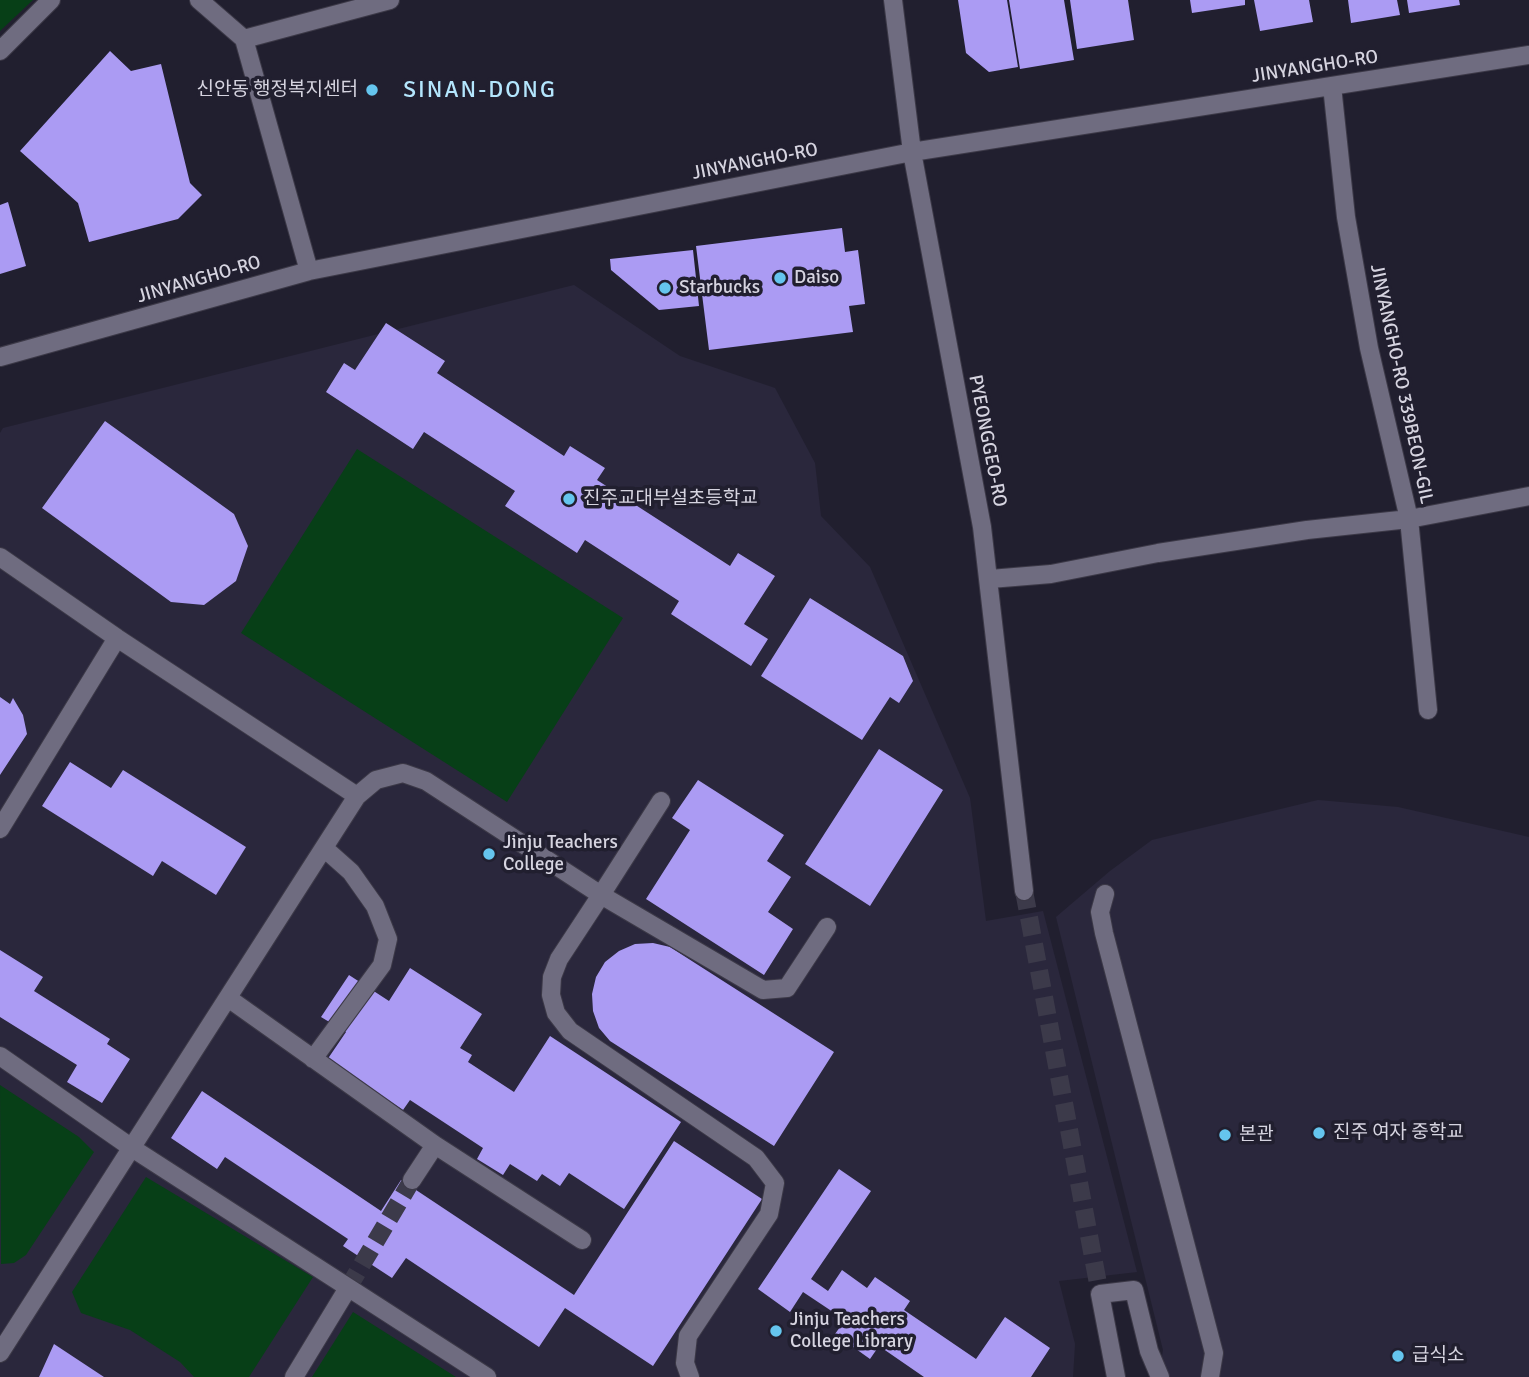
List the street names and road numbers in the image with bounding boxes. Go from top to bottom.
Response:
street label: JINYANGHO-RO [1250,46,1380,88]
street label: JINYANGHO-RO [690,139,820,185]
street label: JINYANGHO-RO [134,251,264,309]
street label: JINYANGHO-RO 339BEON-GIL [1364,262,1438,506]
street label: PYEONGGEO-RO [963,373,1011,509]

